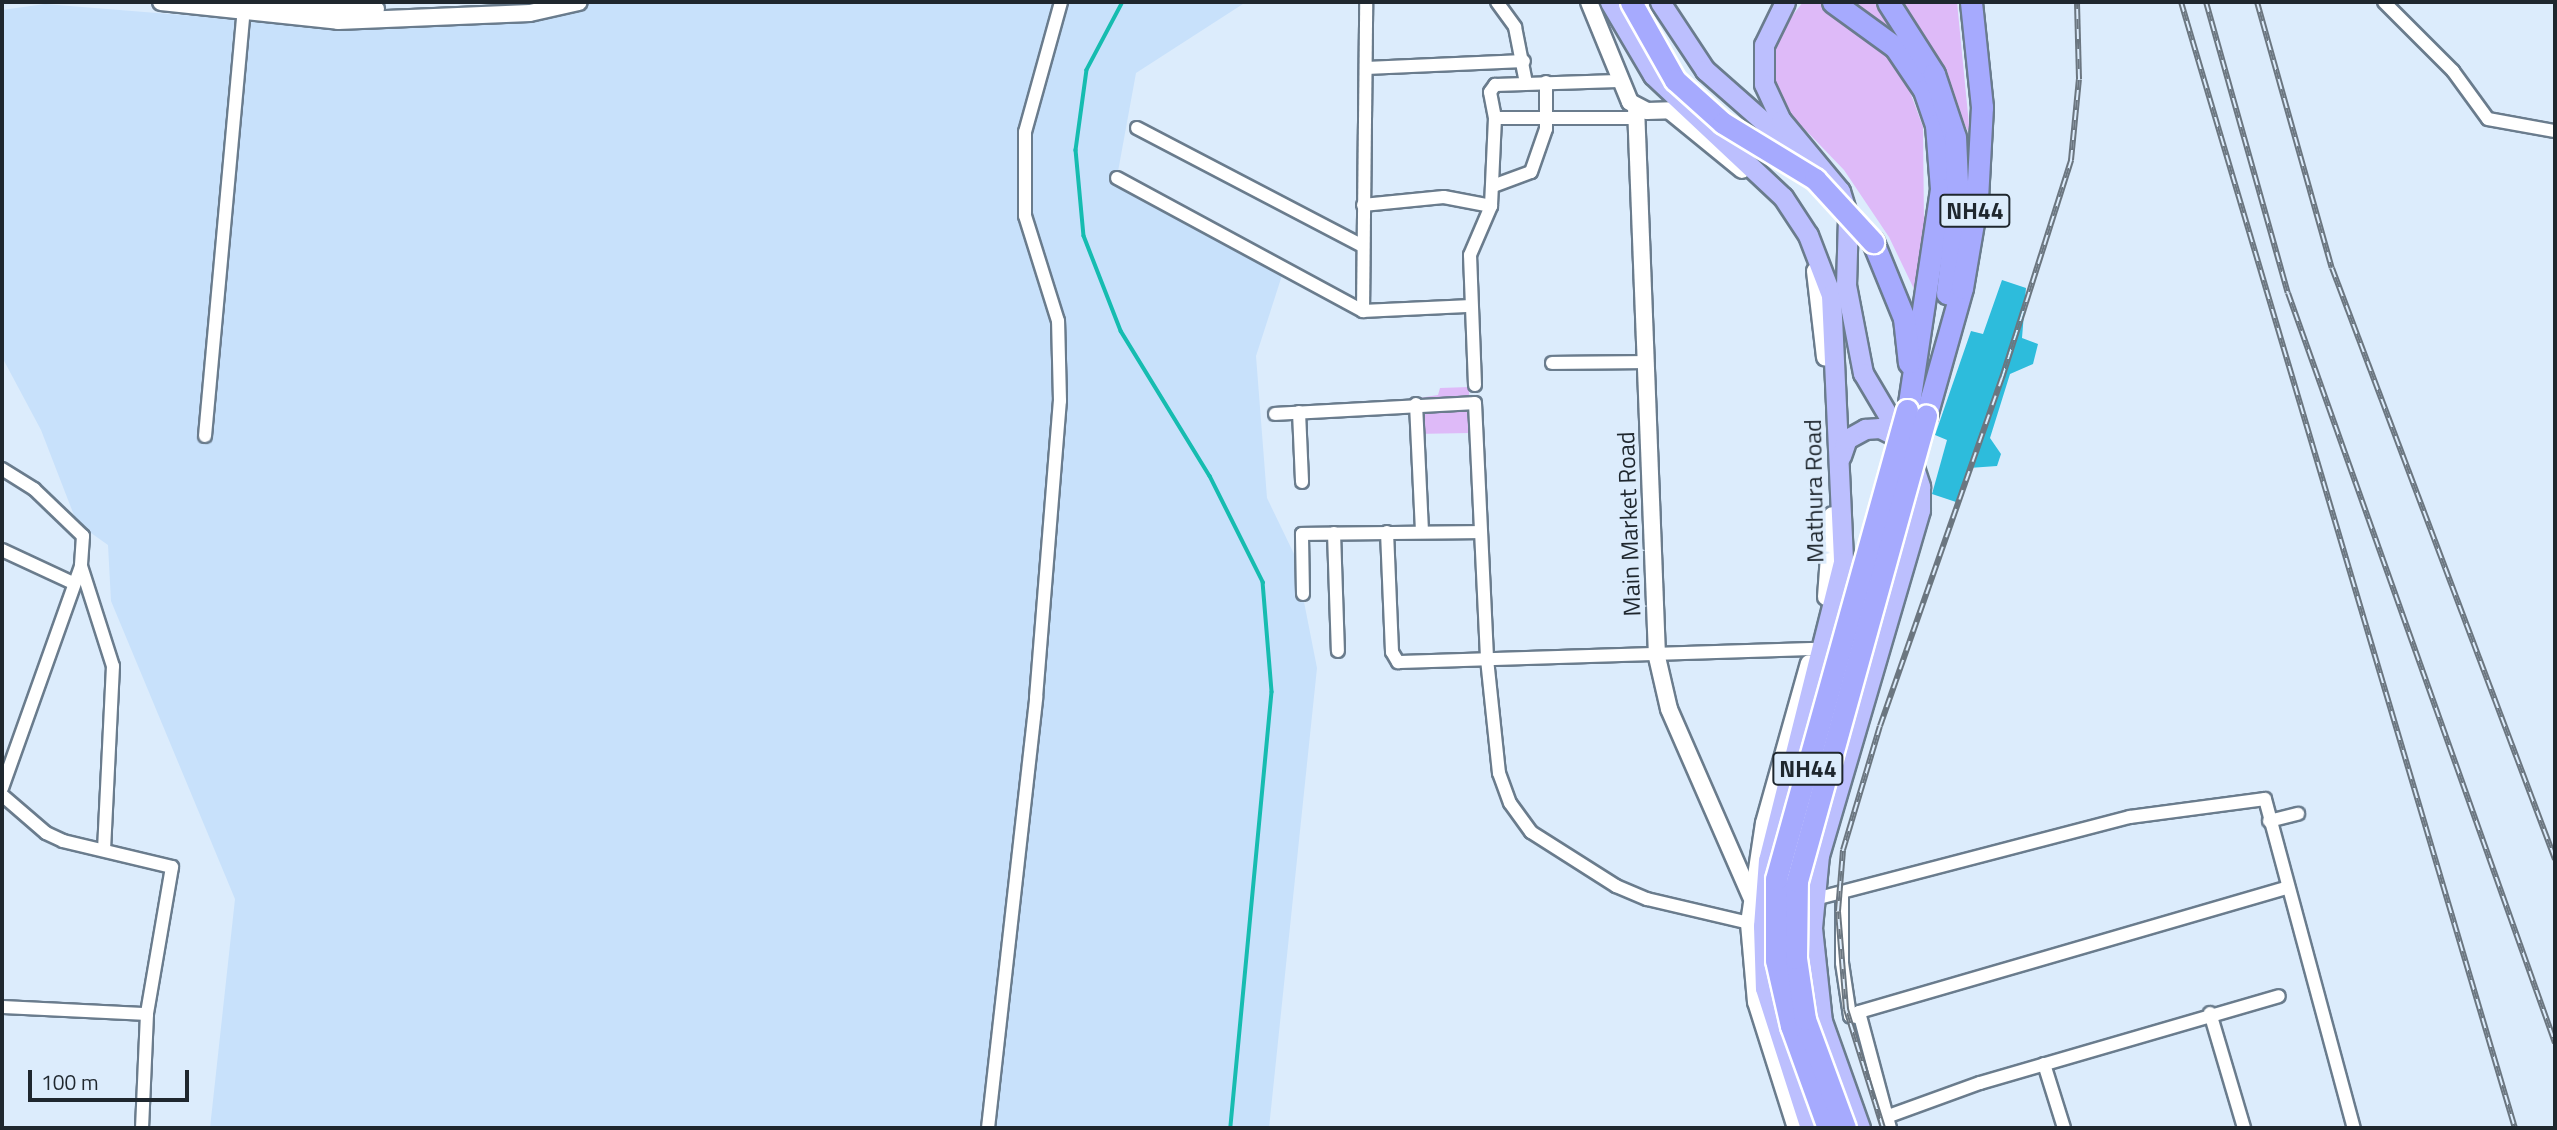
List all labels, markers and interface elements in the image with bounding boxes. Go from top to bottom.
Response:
road number: NH44 [1938,192,2012,230]
street label: Mathura Road [1798,419,1830,563]
street label: Main Market Road [1611,431,1647,617]
road number: NH44 [1771,750,1845,789]
scale bar [32,1056,192,1100]
text: 100 m [41,1066,98,1098]

